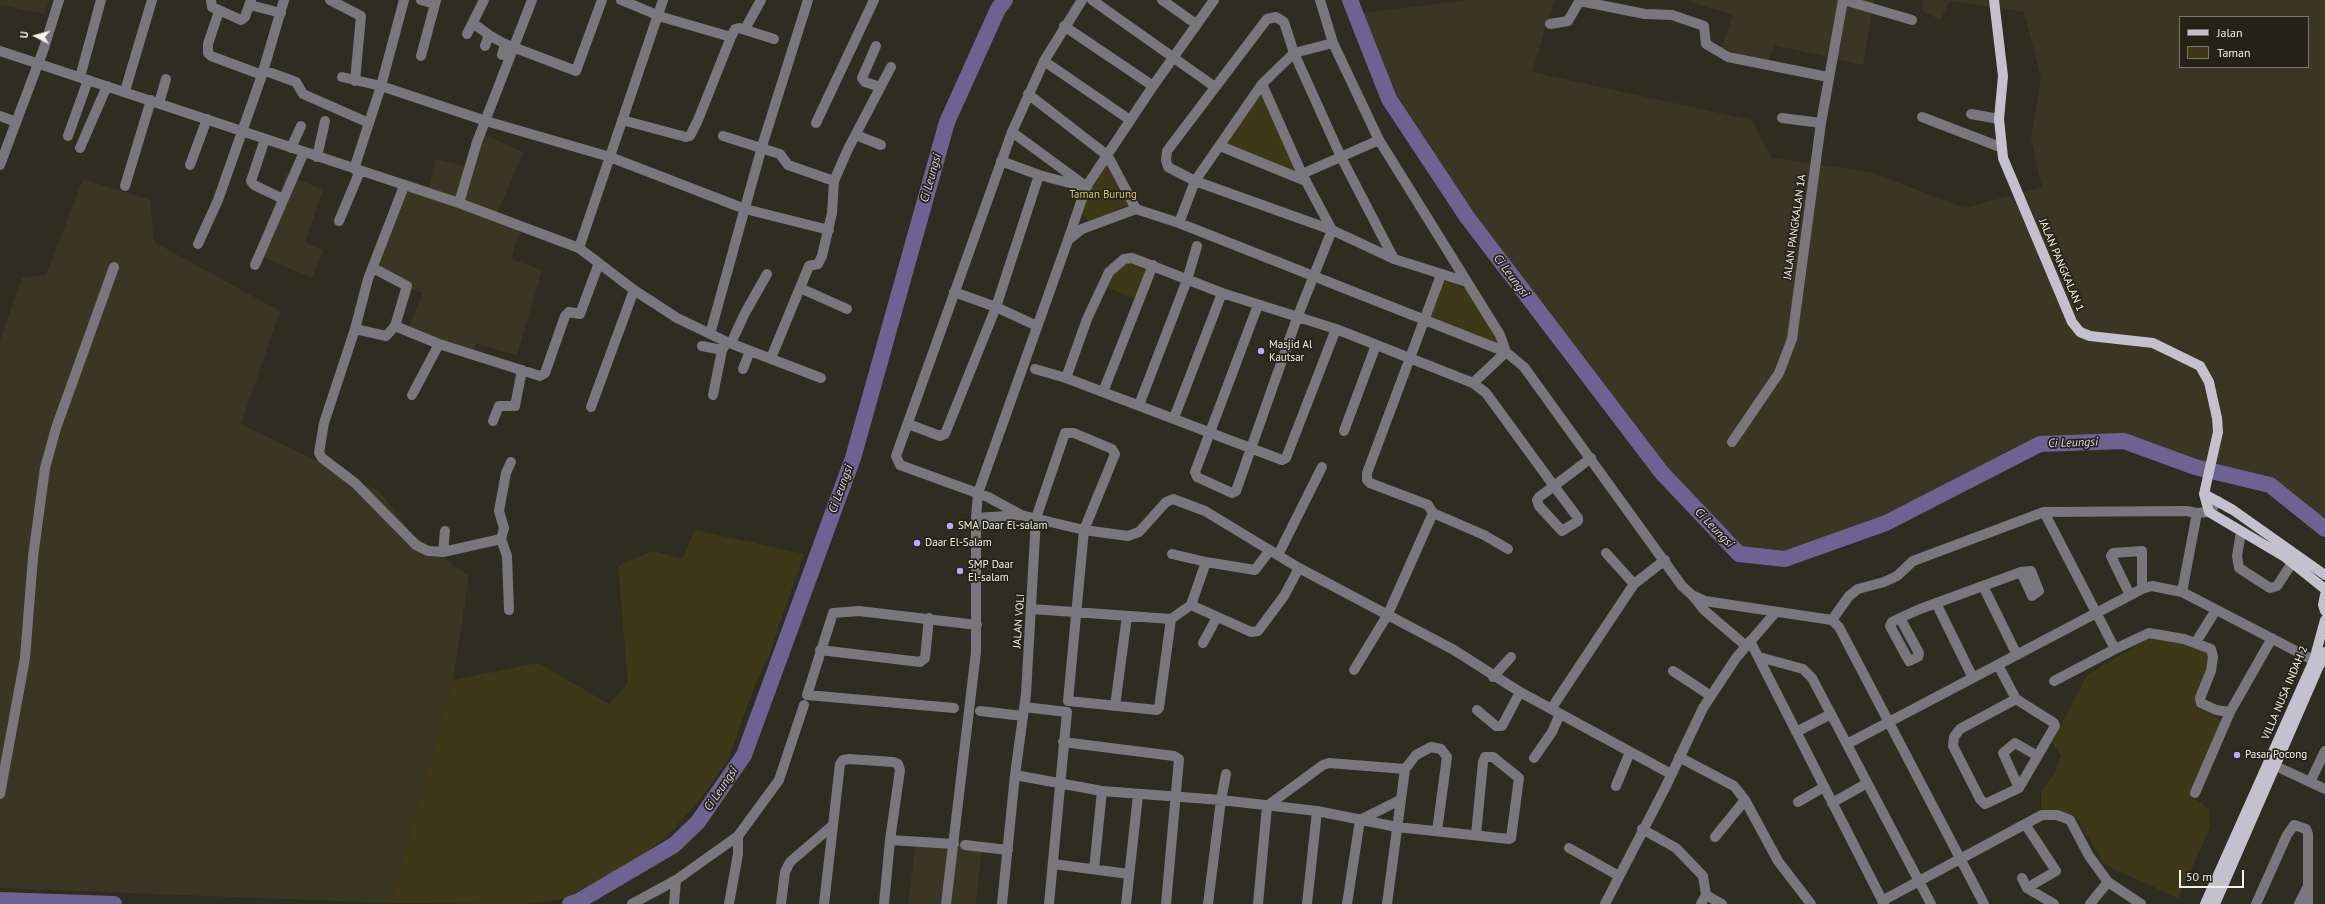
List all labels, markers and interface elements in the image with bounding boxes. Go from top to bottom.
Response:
north arrow [16,16,56,56]
legend [2179,16,2309,68]
text: Jalan [2217,25,2242,40]
text: U [17,31,31,39]
text: Taman [2217,45,2251,60]
water label: Ci Leungsi [917,152,945,204]
street label: JALAN PANGKALAN 1A [1781,174,1809,280]
park label: Taman Burung [1069,188,1137,202]
street label: JALAN PANGKALAN 1 [2035,217,2087,313]
water label: Ci Leungsi [1490,252,1532,300]
place label: Masjid Al Kautsar [1269,338,1312,364]
marker: Masjid Al Kautsar [1256,346,1266,356]
water label: Ci Leungsi [2048,435,2098,451]
water label: Ci Leungsi [826,463,856,515]
water label: Ci Leungsi [1691,505,1737,551]
place label: SMA Daar El-salam [958,519,1047,533]
marker: SMA Daar El-salam [945,521,955,531]
place label: Daar El-Salam [925,536,992,550]
marker: Daar El-Salam [912,538,922,548]
place label: SMP Daar El-salam [968,558,1013,584]
marker: SMP Daar El-salam [955,566,965,576]
street label: JALAN VOLI [1011,593,1027,649]
street label: VILLA NUSA INDAH 2 [2259,644,2311,742]
place label: Pasar Pocong [2245,748,2307,762]
marker: Pasar Pocong [2232,750,2242,760]
water label: Ci Leungsi [701,764,741,814]
scale bar [2181,862,2246,888]
text: 50 m [2186,869,2212,884]

